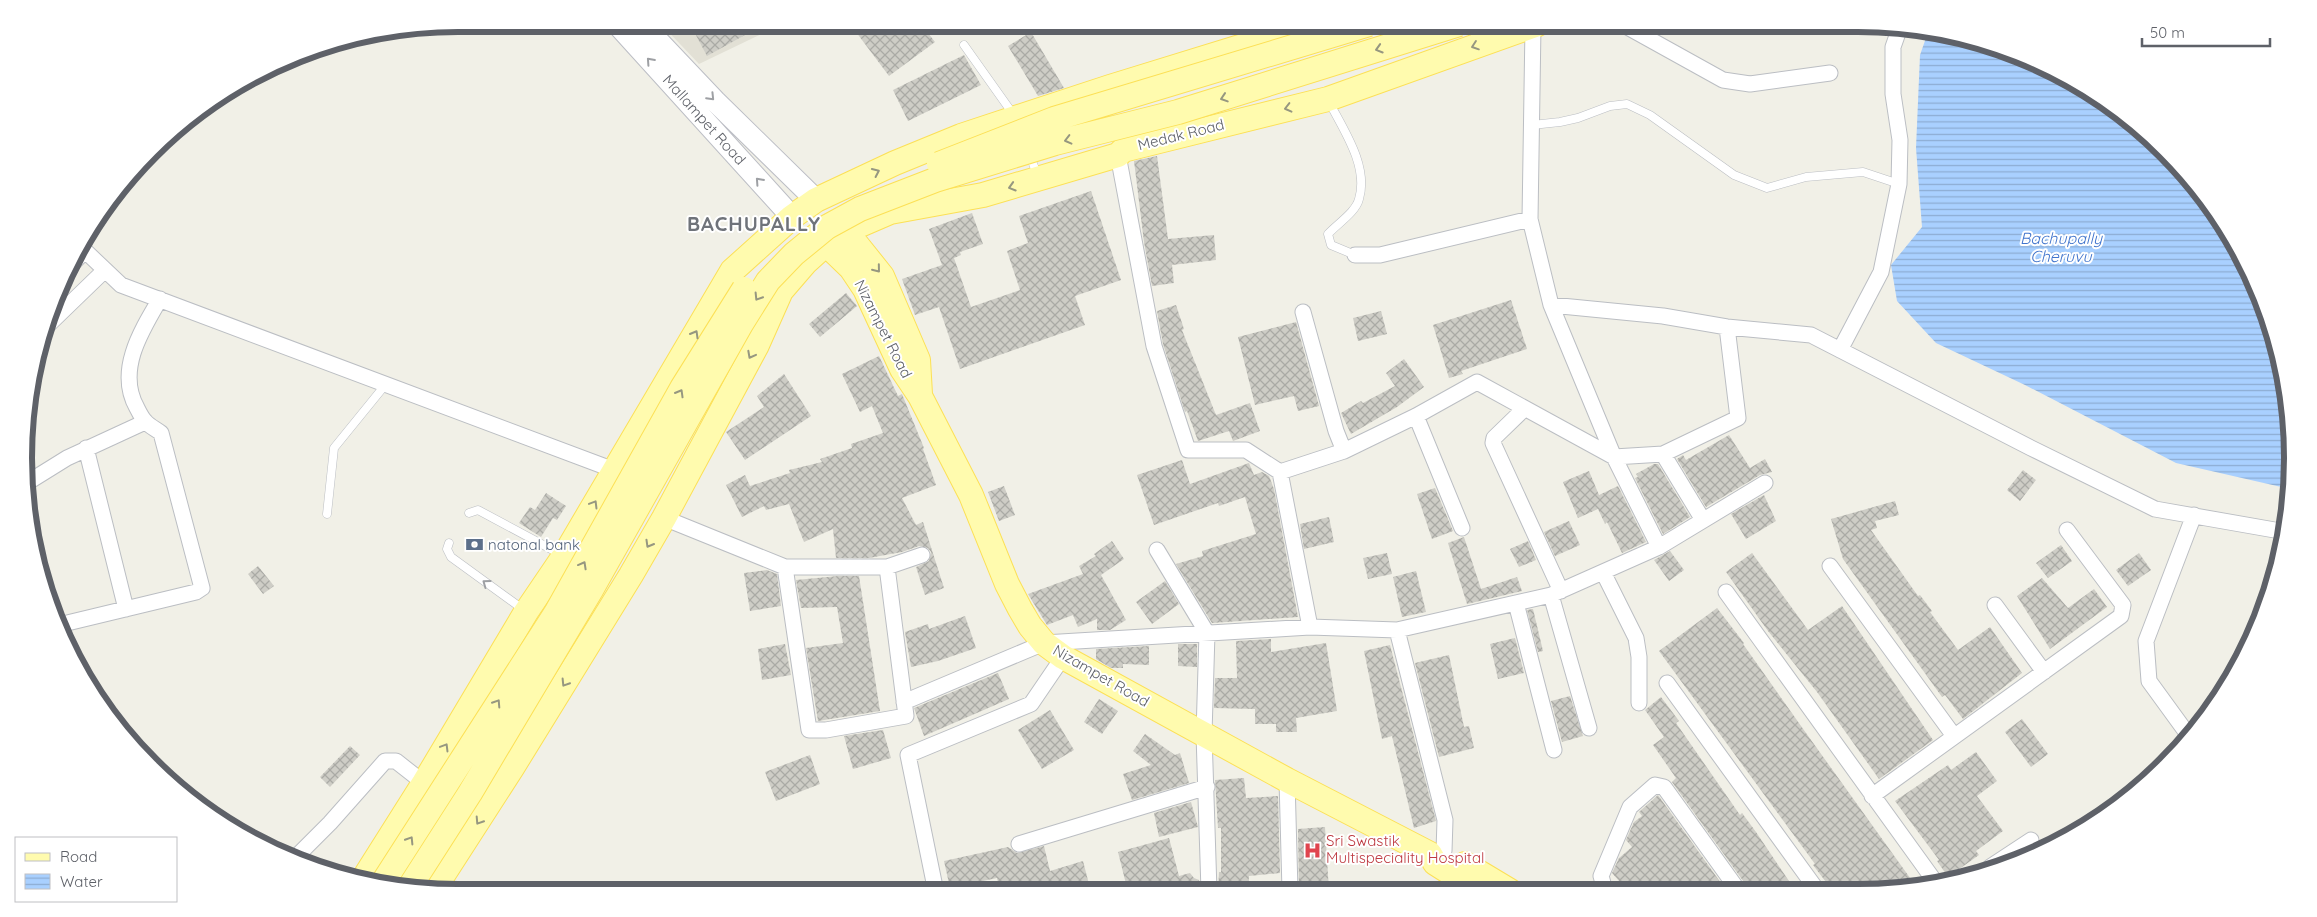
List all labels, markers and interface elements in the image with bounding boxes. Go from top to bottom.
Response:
scale bar [2142,15,2270,47]
text: 50 m [2150,23,2185,42]
one-way arrow [1472,40,1480,50]
one-way arrow [1376,43,1384,53]
one-way arrow [647,57,656,66]
street label: Mallampet Road [659,71,750,169]
one-way arrow [706,91,715,100]
one-way arrow [1221,92,1229,102]
one-way arrow [1285,103,1293,113]
street label: Medak Road [1136,115,1226,154]
one-way arrow [1063,134,1072,145]
one-way arrow [871,167,880,178]
one-way arrow [756,178,765,187]
one-way arrow [1008,181,1016,191]
district label: BACHUPALLY [687,211,821,236]
water label: Bachupally Cheruvu [2020,228,2103,266]
one-way arrow [871,263,879,272]
street label: Nizampet Road [850,276,916,381]
one-way arrow [755,291,765,300]
one-way arrow [688,331,698,340]
one-way arrow [748,350,758,359]
one-way arrow [673,389,683,398]
one-way arrow [588,501,598,510]
bank icon: natonal bank [464,535,484,555]
place label: natonal bank [488,535,580,554]
one-way arrow [645,539,655,548]
one-way arrow [577,561,587,570]
one-way arrow [483,579,492,589]
street label: Nizampet Road [1050,640,1153,711]
one-way arrow [561,678,571,687]
one-way arrow [491,699,501,708]
one-way arrow [439,744,449,753]
one-way arrow [475,816,485,825]
place label: Sri Swastik Multispeciality Hospital [1326,831,1485,867]
one-way arrow [403,836,413,845]
legend [15,837,178,902]
hospital icon: Sri Swastik Multispeciality Hospital [1302,840,1322,860]
text: Road [60,847,97,866]
text: Water [60,872,103,891]

